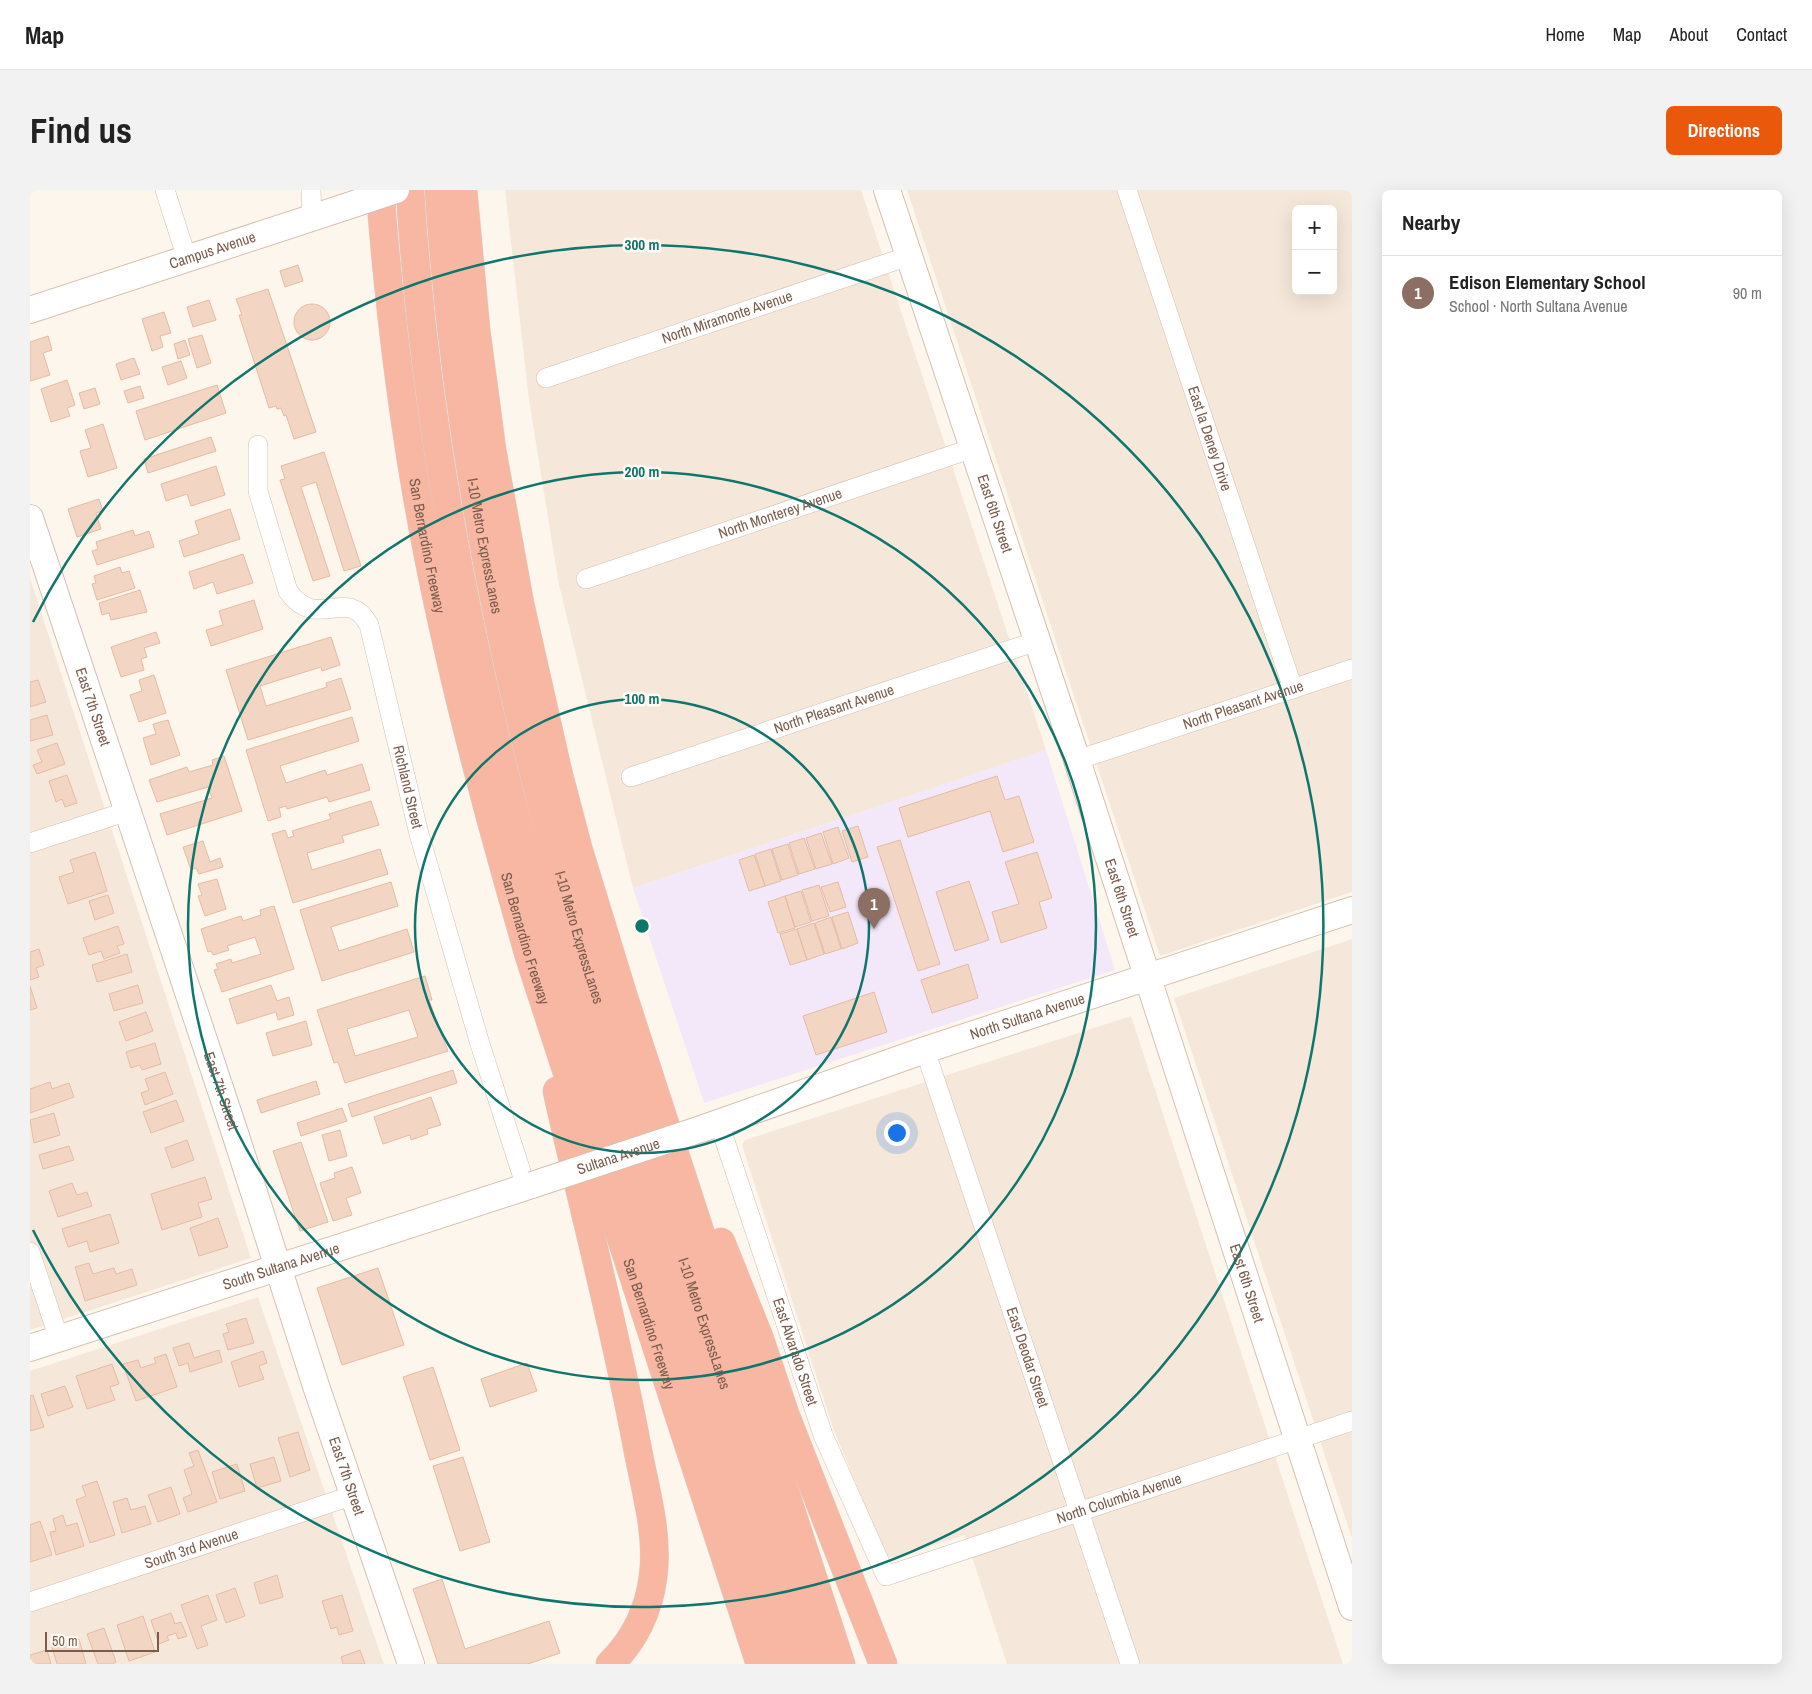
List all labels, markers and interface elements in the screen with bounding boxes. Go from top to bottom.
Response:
text: Map [25,19,64,51]
text: Home [1545,22,1585,47]
text: Map [1613,22,1642,47]
text: About [1670,22,1708,47]
text: Contact [1736,22,1787,47]
button: Directions [1666,106,1782,155]
text: Find us [30,107,132,154]
map controls [1292,205,1337,295]
button: + [1292,205,1337,250]
text: Nearby [1402,208,1460,237]
street label: Campus Avenue [166,226,259,274]
text: 300 m [625,234,659,255]
button: − [1292,250,1337,295]
text: Edison Elementary School [1449,269,1646,295]
text: 1 [1414,282,1422,304]
text: 90 m [1733,282,1762,304]
street label: North Miramonte Avenue [659,285,795,348]
text: School · North Sultana Avenue [1449,295,1627,317]
street label: East la Deney Drive [1183,383,1237,494]
text: 200 m [625,461,659,482]
street label: East 6th Street [972,471,1018,556]
street label: I-10 Metro ExpressLanes [462,476,508,615]
street label: San Bernardino Freeway [404,477,451,616]
street label: North Monterey Avenue [715,482,845,543]
street label: East 7th Street [71,665,116,749]
street label: North Pleasant Avenue [1180,675,1306,734]
street label: North Pleasant Avenue [771,679,897,738]
text: 100 m [625,688,659,709]
street label: Richland Street [388,743,428,831]
street label: East 6th Street [1100,856,1145,940]
street label: I-10 Metro ExpressLanes [550,868,609,1006]
street label: San Bernardino Freeway [496,870,555,1008]
pin: 1 [858,888,890,929]
centre of rings [633,917,651,935]
street label: North Sultana Avenue [967,987,1087,1045]
street label: East 7th Street [199,1049,244,1133]
your location [884,1120,910,1146]
street label: Sultana Avenue [574,1132,663,1179]
street label: South Sultana Avenue [220,1237,342,1295]
street label: East 6th Street [1225,1241,1270,1326]
street label: San Bernardino Freeway [618,1255,681,1393]
street label: I-10 Metro ExpressLanes [673,1255,736,1392]
street label: East Alvarado Street [768,1295,824,1409]
street label: East Deodar Street [1002,1304,1055,1411]
street label: East 7th Street [324,1434,371,1518]
street label: North Columbia Avenue [1054,1467,1184,1529]
street label: South 3rd Avenue [142,1523,241,1574]
scale bar [45,1629,159,1652]
text: 50 m [52,1632,78,1650]

